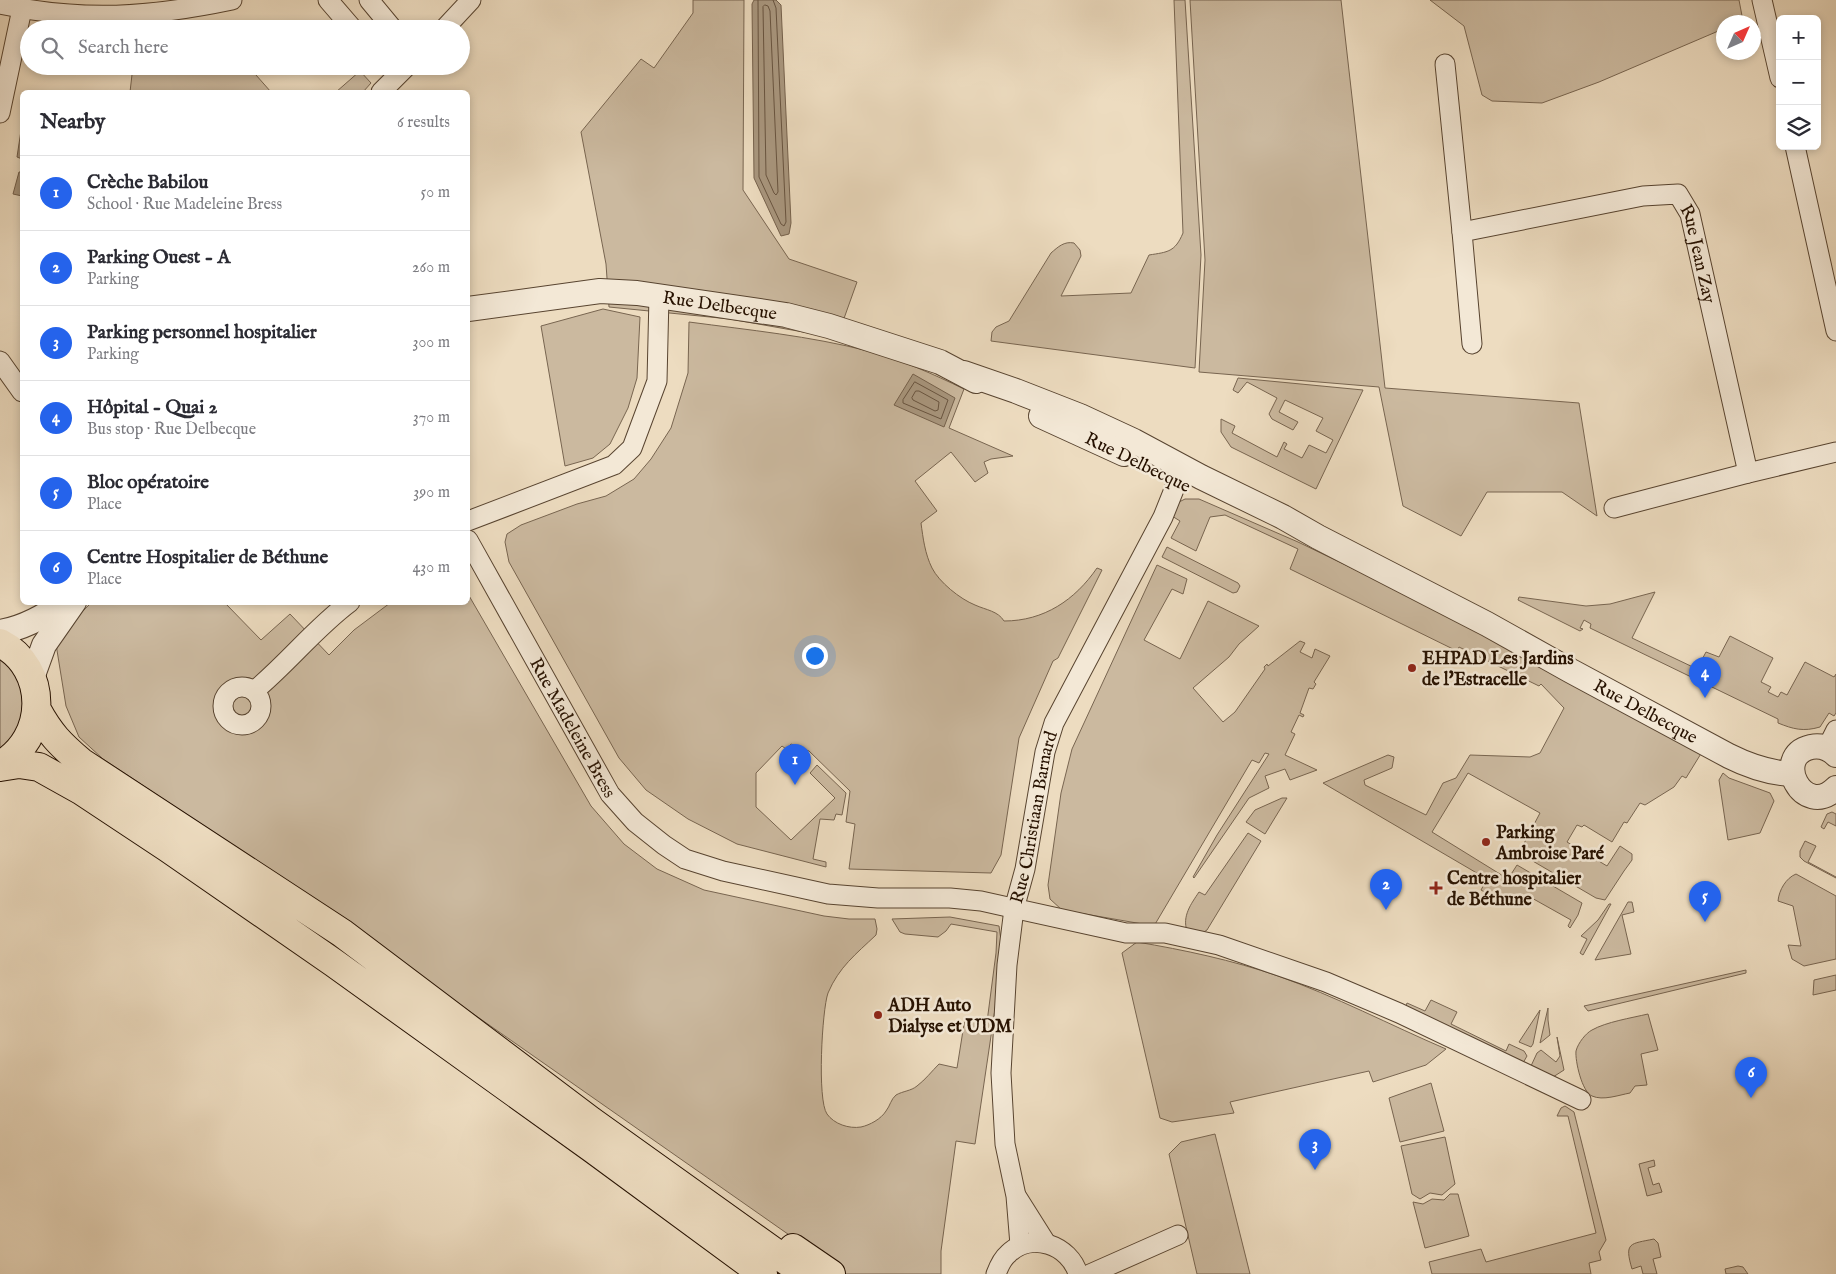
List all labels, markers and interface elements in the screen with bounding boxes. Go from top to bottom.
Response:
north arrow [1716,15,1761,60]
map controls [1776,15,1821,150]
button: + [1776,15,1821,60]
search box [20,20,470,75]
icon: search [38,34,66,62]
text: Search here [78,36,169,60]
button: − [1776,60,1821,105]
button: layers [1776,105,1821,150]
text: Nearby [40,109,105,136]
text: 6 results [397,113,450,133]
text: Crèche Babilou [87,171,208,195]
text: 1 [53,183,59,203]
text: 50 m [421,183,450,203]
text: School · Rue Madeleine Bress [87,195,282,215]
street label: Rue Jean Zay [1674,200,1720,306]
text: Parking Ouest - A [87,246,230,270]
text: 2 [52,258,60,278]
text: 260 m [412,258,450,278]
text: Parking [87,270,139,290]
street label: Rue Delbecque [661,287,778,326]
text: Parking personnel hospitalier [87,321,317,345]
text: 3 [53,333,59,353]
text: 300 m [412,333,450,353]
text: Parking [87,345,139,365]
text: Hôpital - Quai 2 [87,396,217,420]
text: 4 [52,408,60,428]
text: 370 m [413,408,450,428]
text: Bus stop · Rue Delbecque [87,420,256,440]
street label: Rue Delbecque [1081,428,1194,499]
text: Bloc opératoire [87,471,209,495]
text: 5 [53,483,59,503]
text: 390 m [413,483,450,503]
text: Place [87,495,122,515]
text: Centre Hospitalier de Béthune [87,546,328,570]
text: 6 [53,558,59,578]
text: 430 m [412,558,450,578]
text: Place [87,570,122,590]
your location [802,643,828,669]
place label: EHPAD Les Jardins de l'Estracelle [1422,648,1574,692]
street label: Rue Madeleine Bress [523,654,620,803]
pin: 4 [1689,657,1721,698]
marker: EHPAD Les Jardins de l'Estracelle [1406,662,1418,674]
street label: Rue Delbecque [1589,675,1701,750]
street label: Rue Christiaan Barnard [1006,728,1064,906]
pin: 1 [779,744,811,785]
place label: Parking Ambroise Paré [1495,822,1605,866]
marker: Parking Ambroise Paré [1480,836,1492,848]
place label: Centre hospitalier de Béthune [1447,868,1582,912]
pin: 2 [1370,869,1402,910]
marker: Centre hospitalier de Béthune [1429,881,1443,895]
pin: 5 [1689,881,1721,922]
place label: ADH Auto Dialyse et UDM [887,995,1012,1039]
marker: ADH Auto Dialyse et UDM [872,1009,884,1021]
pin: 6 [1735,1057,1767,1098]
pin: 3 [1299,1129,1331,1170]

